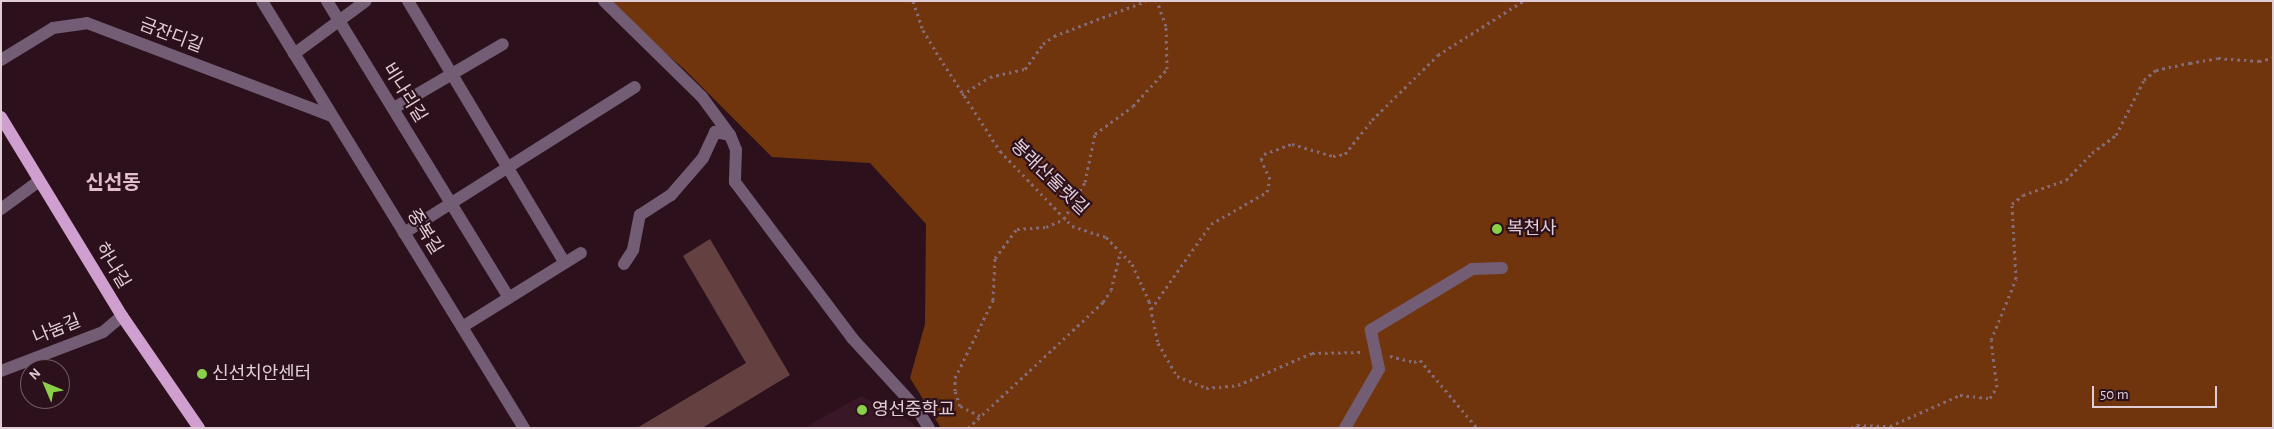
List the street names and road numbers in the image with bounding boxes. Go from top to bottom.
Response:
street label: 금잔디길 [136,14,206,58]
street label: 비나리길 [377,59,431,127]
street label: 봉래산둘렛길 [1006,136,1092,220]
street label: 중복길 [402,205,446,259]
street label: 하나길 [90,239,134,293]
street label: 나눔길 [30,311,84,349]

